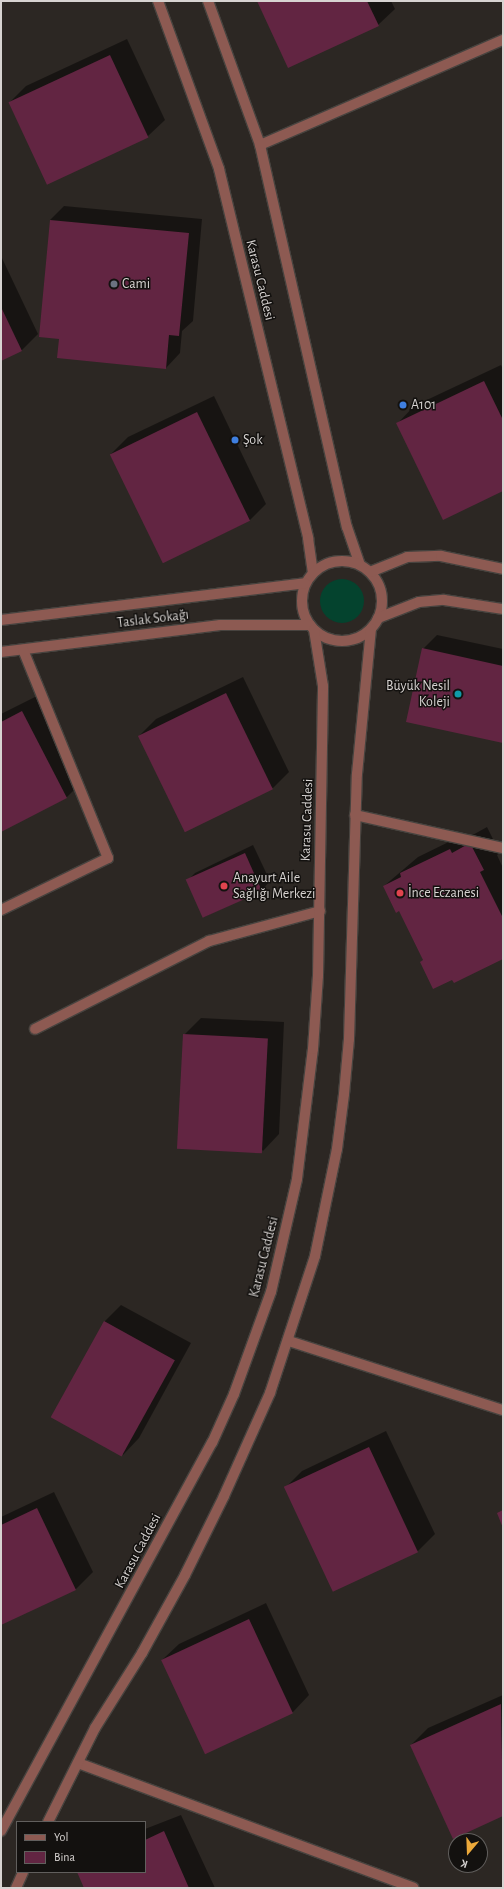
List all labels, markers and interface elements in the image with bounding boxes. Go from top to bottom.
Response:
street label: Karasu Caddesi [242,238,278,322]
place label: Cami [122,276,150,292]
marker: Cami [109,279,119,289]
place label: A101 [411,397,436,413]
marker: A101 [398,400,408,410]
place label: Şok [243,432,263,448]
marker: Şok [230,435,240,445]
street label: Taslak Sokağı [116,606,190,632]
place label: Büyük Nesil Koleji [386,678,450,710]
marker: Büyük Nesil Koleji [453,689,463,699]
street label: Karasu Caddesi [297,778,317,862]
place label: Anayurt Aile Sağlığı Merkezi [233,870,316,902]
marker: Anayurt Aile Sağlığı Merkezi [218,880,230,892]
place label: İnce Eczanesi [408,885,479,901]
marker: İnce Eczanesi [395,888,405,898]
street label: Karasu Caddesi [246,1215,282,1299]
street label: Karasu Caddesi [111,1511,165,1591]
legend [16,1821,146,1873]
text: Yol [54,1831,68,1843]
north arrow [448,1833,488,1873]
text: Bina [54,1851,75,1863]
text: K [459,1858,469,1870]

